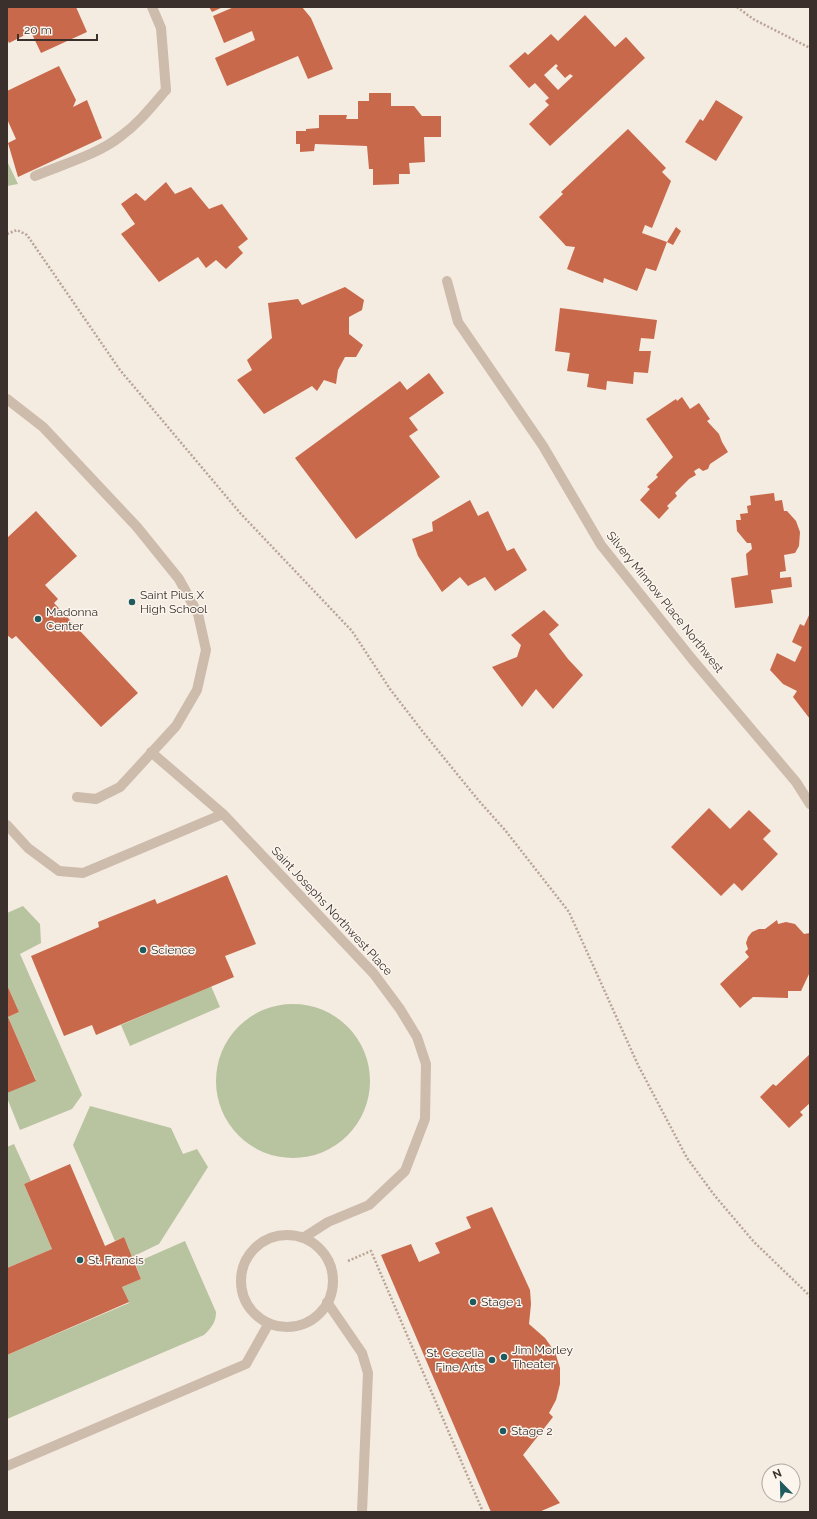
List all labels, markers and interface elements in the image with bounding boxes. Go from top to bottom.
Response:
scale bar [18,16,97,42]
text: 20 m [24,23,52,37]
street label: Silvery Minnow Place Northwest [604,528,726,676]
place label: Saint Pius X High School [140,588,208,616]
marker: Saint Pius X High School [127,597,137,607]
place label: Madonna Center [46,605,98,633]
marker: Madonna Center [33,614,43,624]
street label: Saint Josephs Northwest Place [269,844,395,978]
place label: Science [151,943,195,957]
marker: Science [138,945,148,955]
place label: St. Francis [88,1253,144,1267]
marker: St. Francis [75,1255,85,1265]
place label: Stage 1 [481,1295,521,1309]
marker: Stage 1 [468,1297,478,1307]
place label: Jim Morley Theater [512,1343,573,1371]
place label: St. Cecelia Fine Arts [426,1346,484,1374]
marker: Jim Morley Theater [499,1352,509,1362]
marker: St. Cecelia Fine Arts [487,1355,497,1365]
place label: Stage 2 [511,1424,553,1438]
marker: Stage 2 [498,1426,508,1436]
north arrow [761,1463,801,1503]
text: N [771,1467,784,1482]

